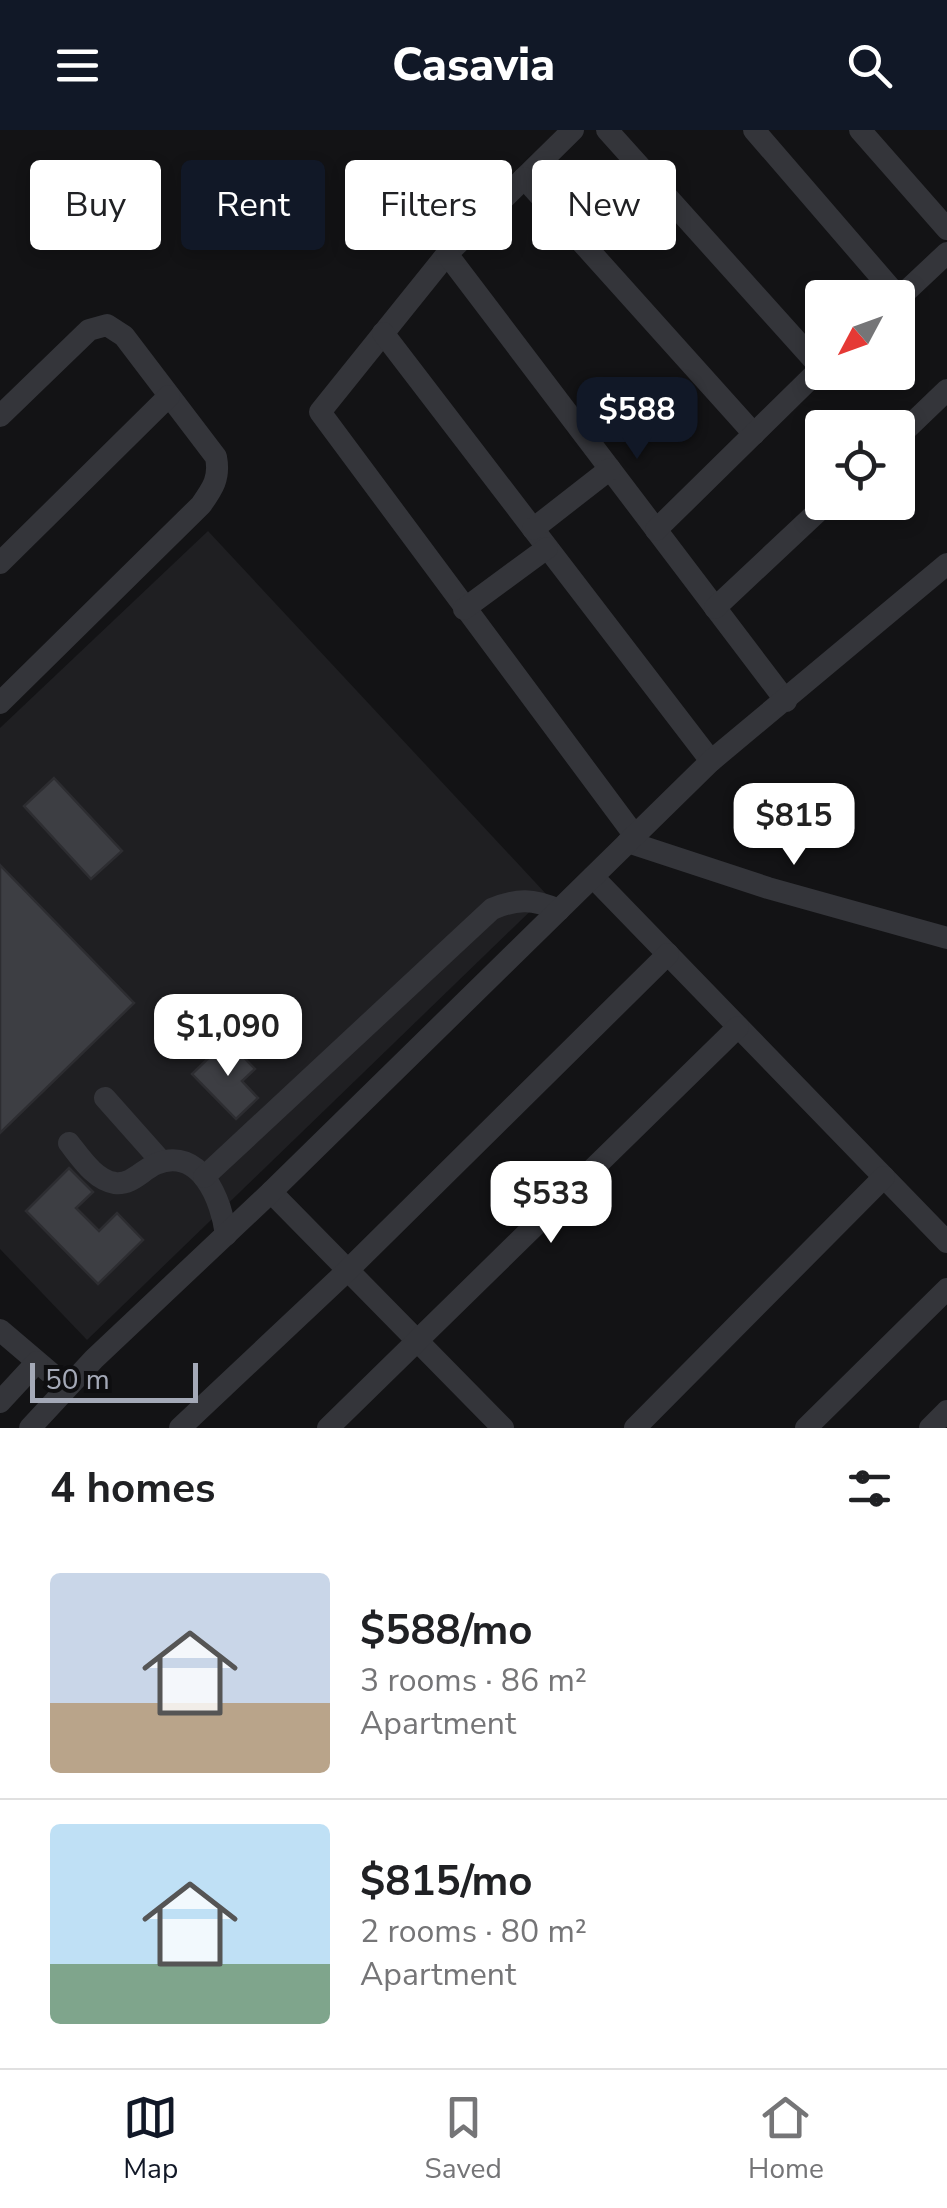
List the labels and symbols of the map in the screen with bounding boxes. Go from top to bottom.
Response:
north arrow [805,280,915,390]
pin: $588 [578,377,696,462]
pin: $815 [735,783,853,868]
pin: $1,090 [147,994,309,1079]
pin: $533 [492,1161,610,1246]
scale bar [30,1358,198,1402]

